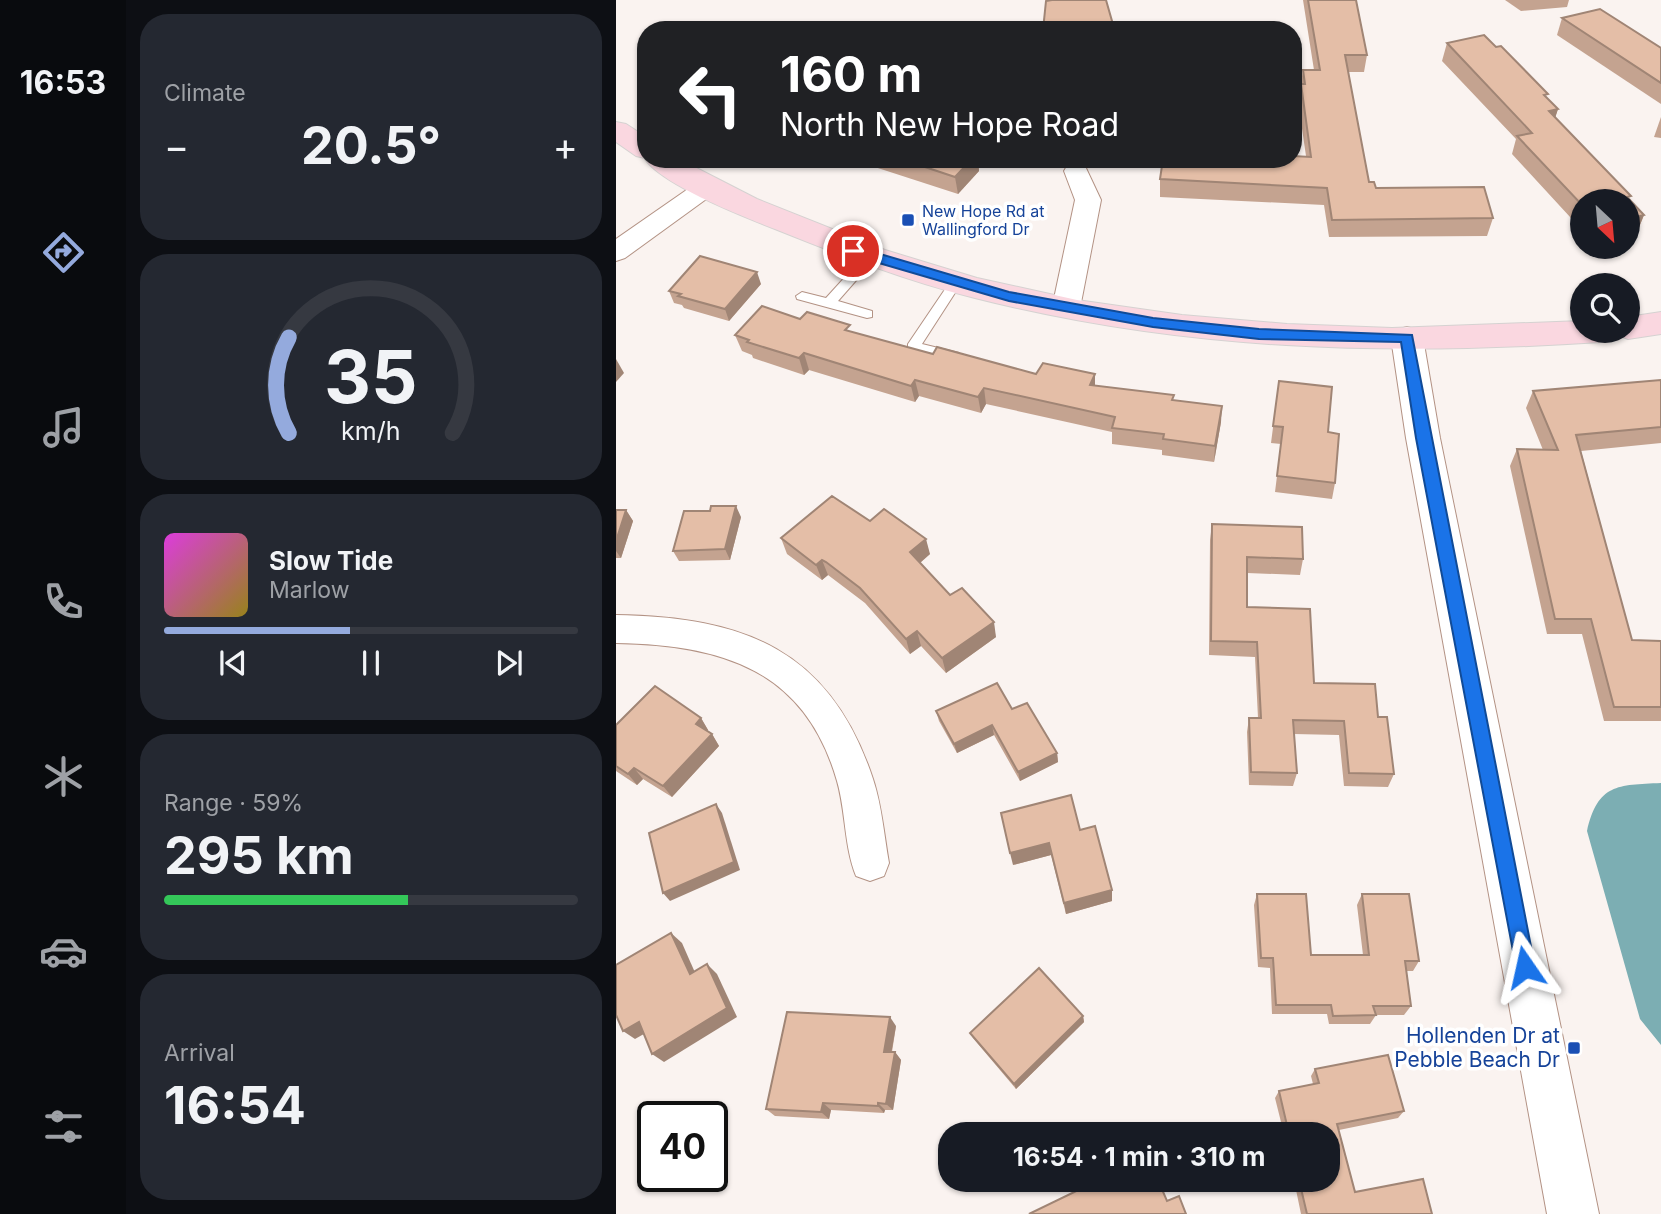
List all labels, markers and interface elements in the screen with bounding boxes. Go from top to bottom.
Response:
text: 160 m [780,45,922,104]
icon: left [665,49,756,140]
text: 16:53 [20,63,106,102]
text: Climate [164,79,246,107]
text: North New Hope Road [780,105,1119,144]
text: 20.5° [301,114,441,177]
text: − [164,123,189,169]
text: + [553,123,578,169]
north arrow [1570,189,1640,259]
map controls [1570,189,1640,343]
place label: New Hope Rd at Wallingford Dr [922,201,1044,239]
marker: New Hope Rd at Wallingford Dr [900,212,916,228]
pin [823,221,883,281]
icon: directions [39,228,88,277]
icon: arrive [834,232,872,270]
button: search [1570,273,1640,343]
text: 35 [324,332,418,421]
icon: music [39,403,88,452]
text: km/h [341,416,401,446]
text: Slow Tide [269,545,393,576]
text: Marlow [269,576,349,604]
icon: phone [39,577,88,626]
icon: previous [214,644,252,682]
icon: pause [352,644,390,682]
icon: next [490,644,528,682]
icon: climate [39,752,88,801]
text: Range · 59% [164,789,303,817]
text: 295 km [164,824,354,887]
icon: car [39,927,88,976]
position arrow [1488,930,1562,1004]
place label: Hollenden Dr at Pebble Beach Dr [1394,1023,1560,1072]
text: Arrival [164,1039,235,1067]
marker: Hollenden Dr at Pebble Beach Dr [1566,1040,1582,1056]
text: 16:54 [164,1074,306,1137]
speed limit sign: 40 [637,1101,728,1192]
icon: filters [39,1102,88,1151]
text: 16:54 · 1 min · 310 m [1013,1141,1265,1172]

